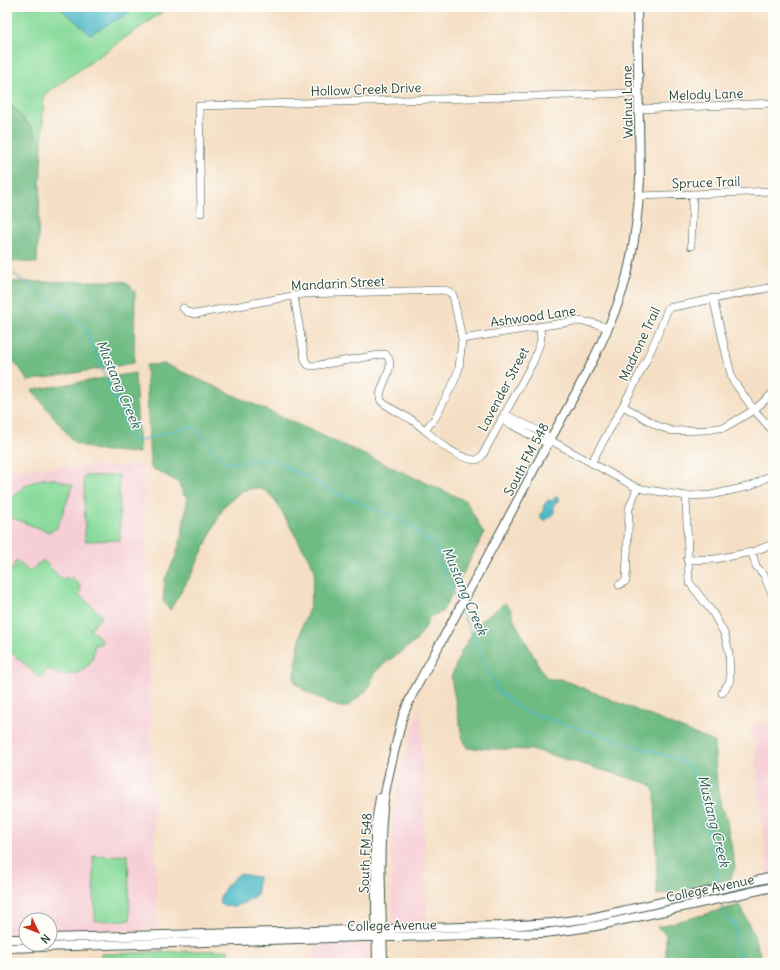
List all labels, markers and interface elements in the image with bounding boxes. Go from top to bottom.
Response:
street label: Walnut Lane [618,65,637,139]
street label: Hollow Creek Drive [310,79,422,100]
street label: Melody Lane [668,85,744,104]
street label: Spruce Trail [672,173,740,192]
street label: Mandarin Street [291,273,386,294]
street label: Ashwood Lane [489,302,577,331]
street label: Madrone Trail [615,304,664,384]
water label: Mustang Creek [92,337,146,432]
street label: Lavender Street [474,344,533,434]
street label: South FM 548 [500,420,553,499]
water label: Mustang Creek [438,544,492,639]
water label: Mustang Creek [694,773,734,870]
street label: South FM 548 [356,812,375,894]
street label: College Avenue [665,871,756,906]
north arrow [18,912,58,952]
street label: College Avenue [347,916,437,935]
text: N [38,931,53,946]

